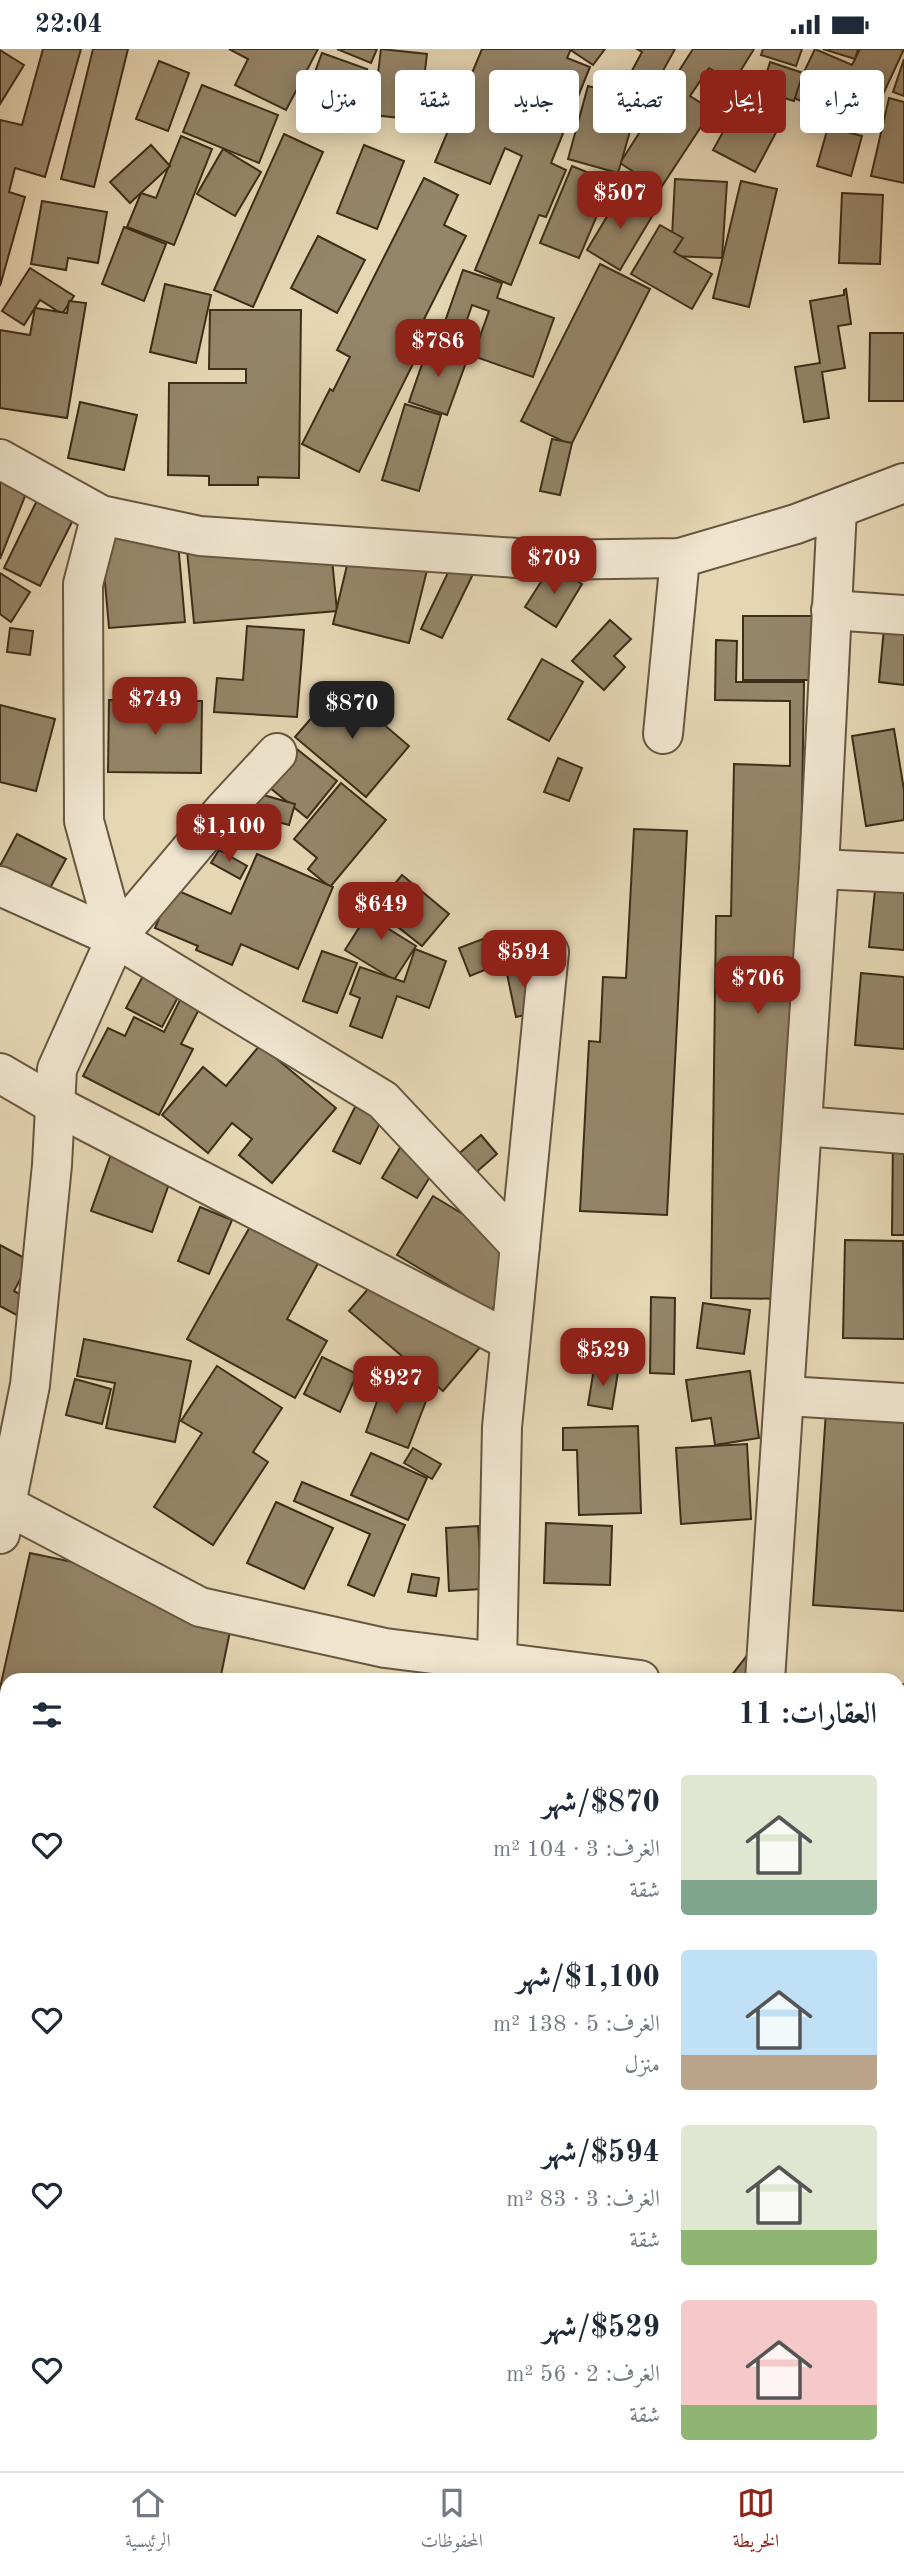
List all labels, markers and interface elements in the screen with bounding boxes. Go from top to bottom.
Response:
text: 22:04 [35,12,103,38]
chip: منزل [296,70,381,133]
chip: شقة [395,70,475,133]
chip: جديد [489,70,579,133]
chip: تصفية [593,70,686,133]
chip: إيجار [700,70,786,133]
chip: شراء [800,70,884,133]
pin: $507 [579,171,661,231]
text: $507 [593,182,647,205]
pin: $786 [397,319,479,379]
text: $786 [411,330,465,353]
pin: $709 [513,537,595,596]
text: $709 [527,547,581,570]
pin: $749 [114,677,196,737]
pin: $870 [311,681,393,741]
text: $749 [128,688,182,711]
text: $870 [325,692,379,715]
pin: $1,100 [172,805,286,864]
text: $1,100 [192,815,266,838]
pin: $649 [340,883,422,942]
text: $649 [354,893,408,916]
pin: $594 [483,930,565,990]
text: $594 [497,941,551,964]
pin: $706 [717,957,799,1016]
text: $706 [731,967,785,990]
pin: $529 [562,1329,644,1388]
text: $529 [576,1339,630,1362]
pin: $927 [355,1357,437,1416]
text: $927 [369,1367,423,1390]
icon: filters [28,1696,66,1734]
text: العقارات: 11 [738,1700,877,1730]
text: $870/شهر [542,1788,660,1818]
icon: home [737,1803,821,1887]
icon: heart [28,1826,66,1864]
text: الغرف: 3 · 104 m² [493,1838,660,1861]
text: شقة [630,1879,660,1902]
text: $1,100/شهر [517,1963,660,1993]
icon: home [737,1978,821,2062]
icon: heart [28,2001,66,2039]
text: الغرف: 5 · 138 m² [493,2013,660,2036]
text: منزل [625,2054,660,2077]
text: $594/شهر [542,2138,660,2168]
icon: home [737,2153,821,2237]
icon: heart [28,2176,66,2214]
text: الغرف: 3 · 83 m² [506,2188,660,2211]
text: شقة [630,2229,660,2252]
text: $529/شهر [542,2313,660,2343]
icon: home [737,2328,821,2412]
icon: heart [28,2351,66,2389]
text: الغرف: 2 · 56 m² [506,2363,660,2386]
text: شقة [630,2404,660,2427]
tab: الرئيسية [125,2484,171,2559]
tab: المحفوظات [420,2484,483,2559]
tab: الخريطة [733,2484,779,2559]

